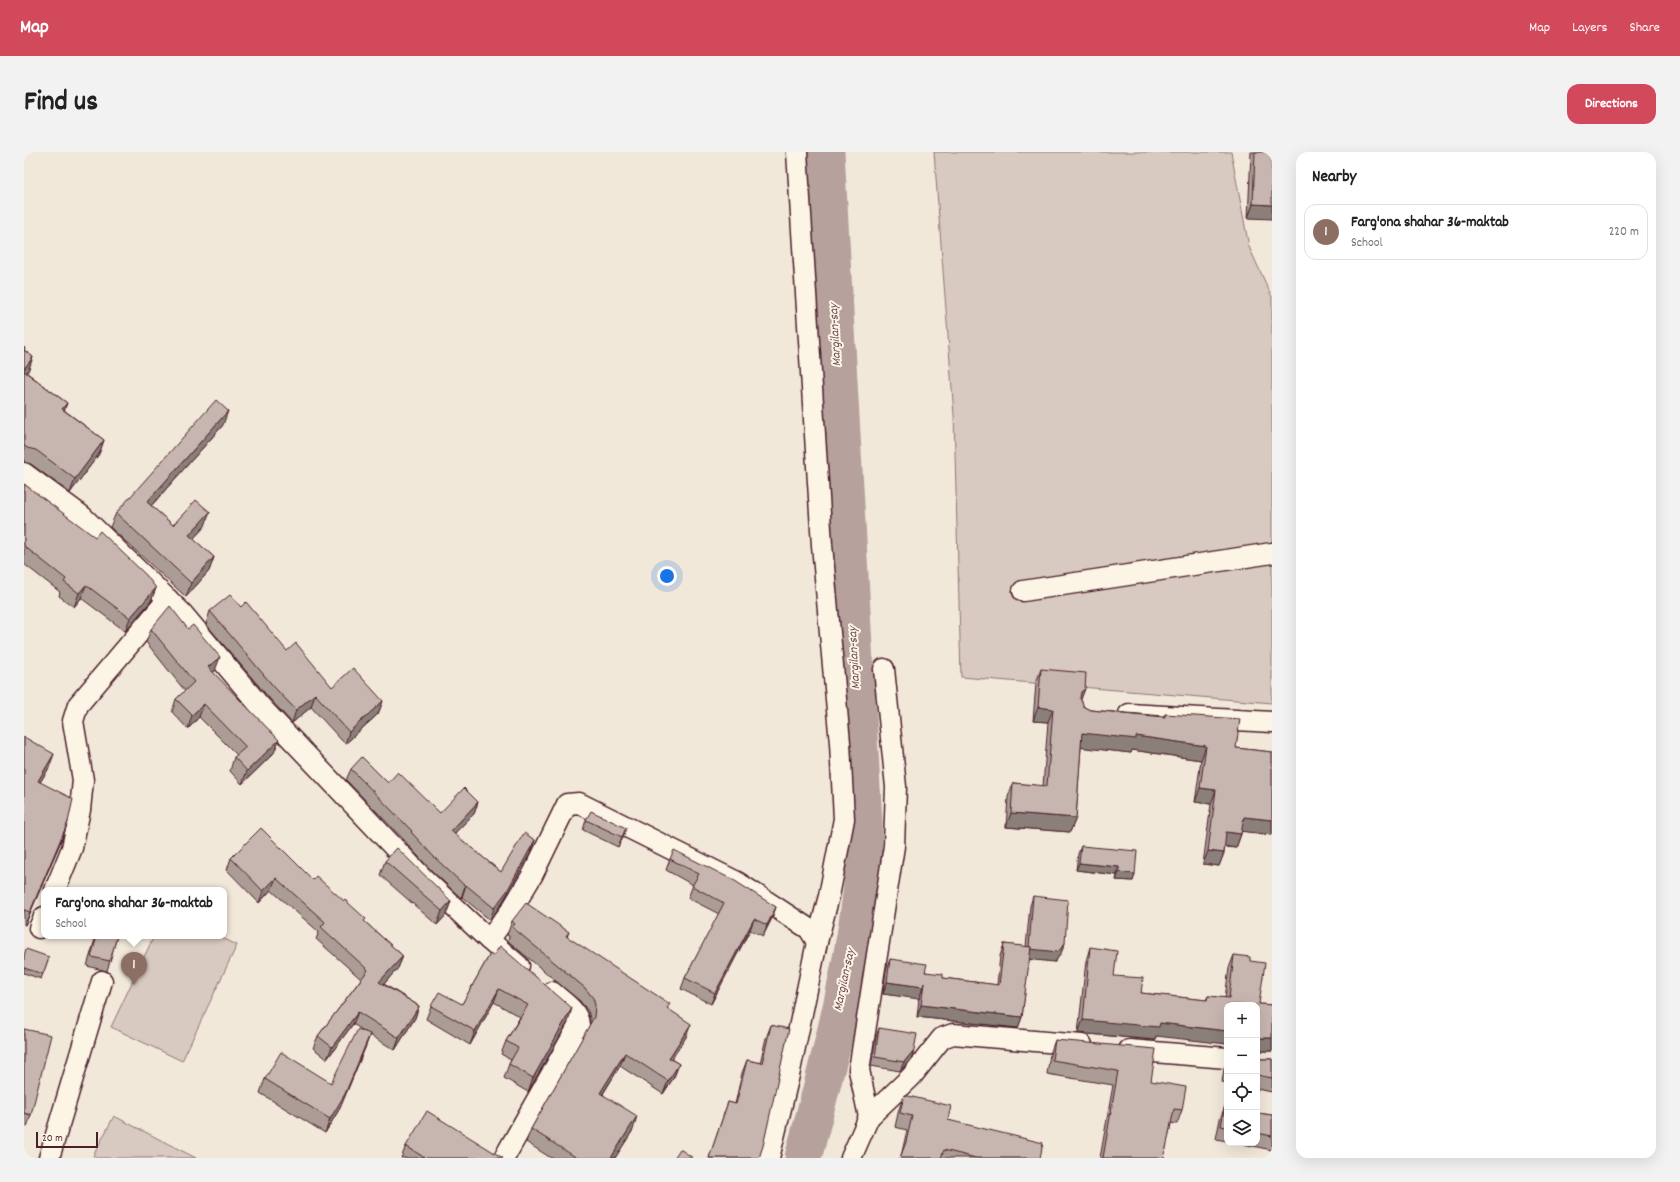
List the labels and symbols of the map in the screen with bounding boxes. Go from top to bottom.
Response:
water label: Margilan-say [825,301,847,367]
your location [657,566,677,586]
water label: Margilan-say [844,624,866,690]
water label: Margilan-say [829,945,861,1013]
pin: 1 [121,952,147,985]
scale bar [36,1130,98,1149]

